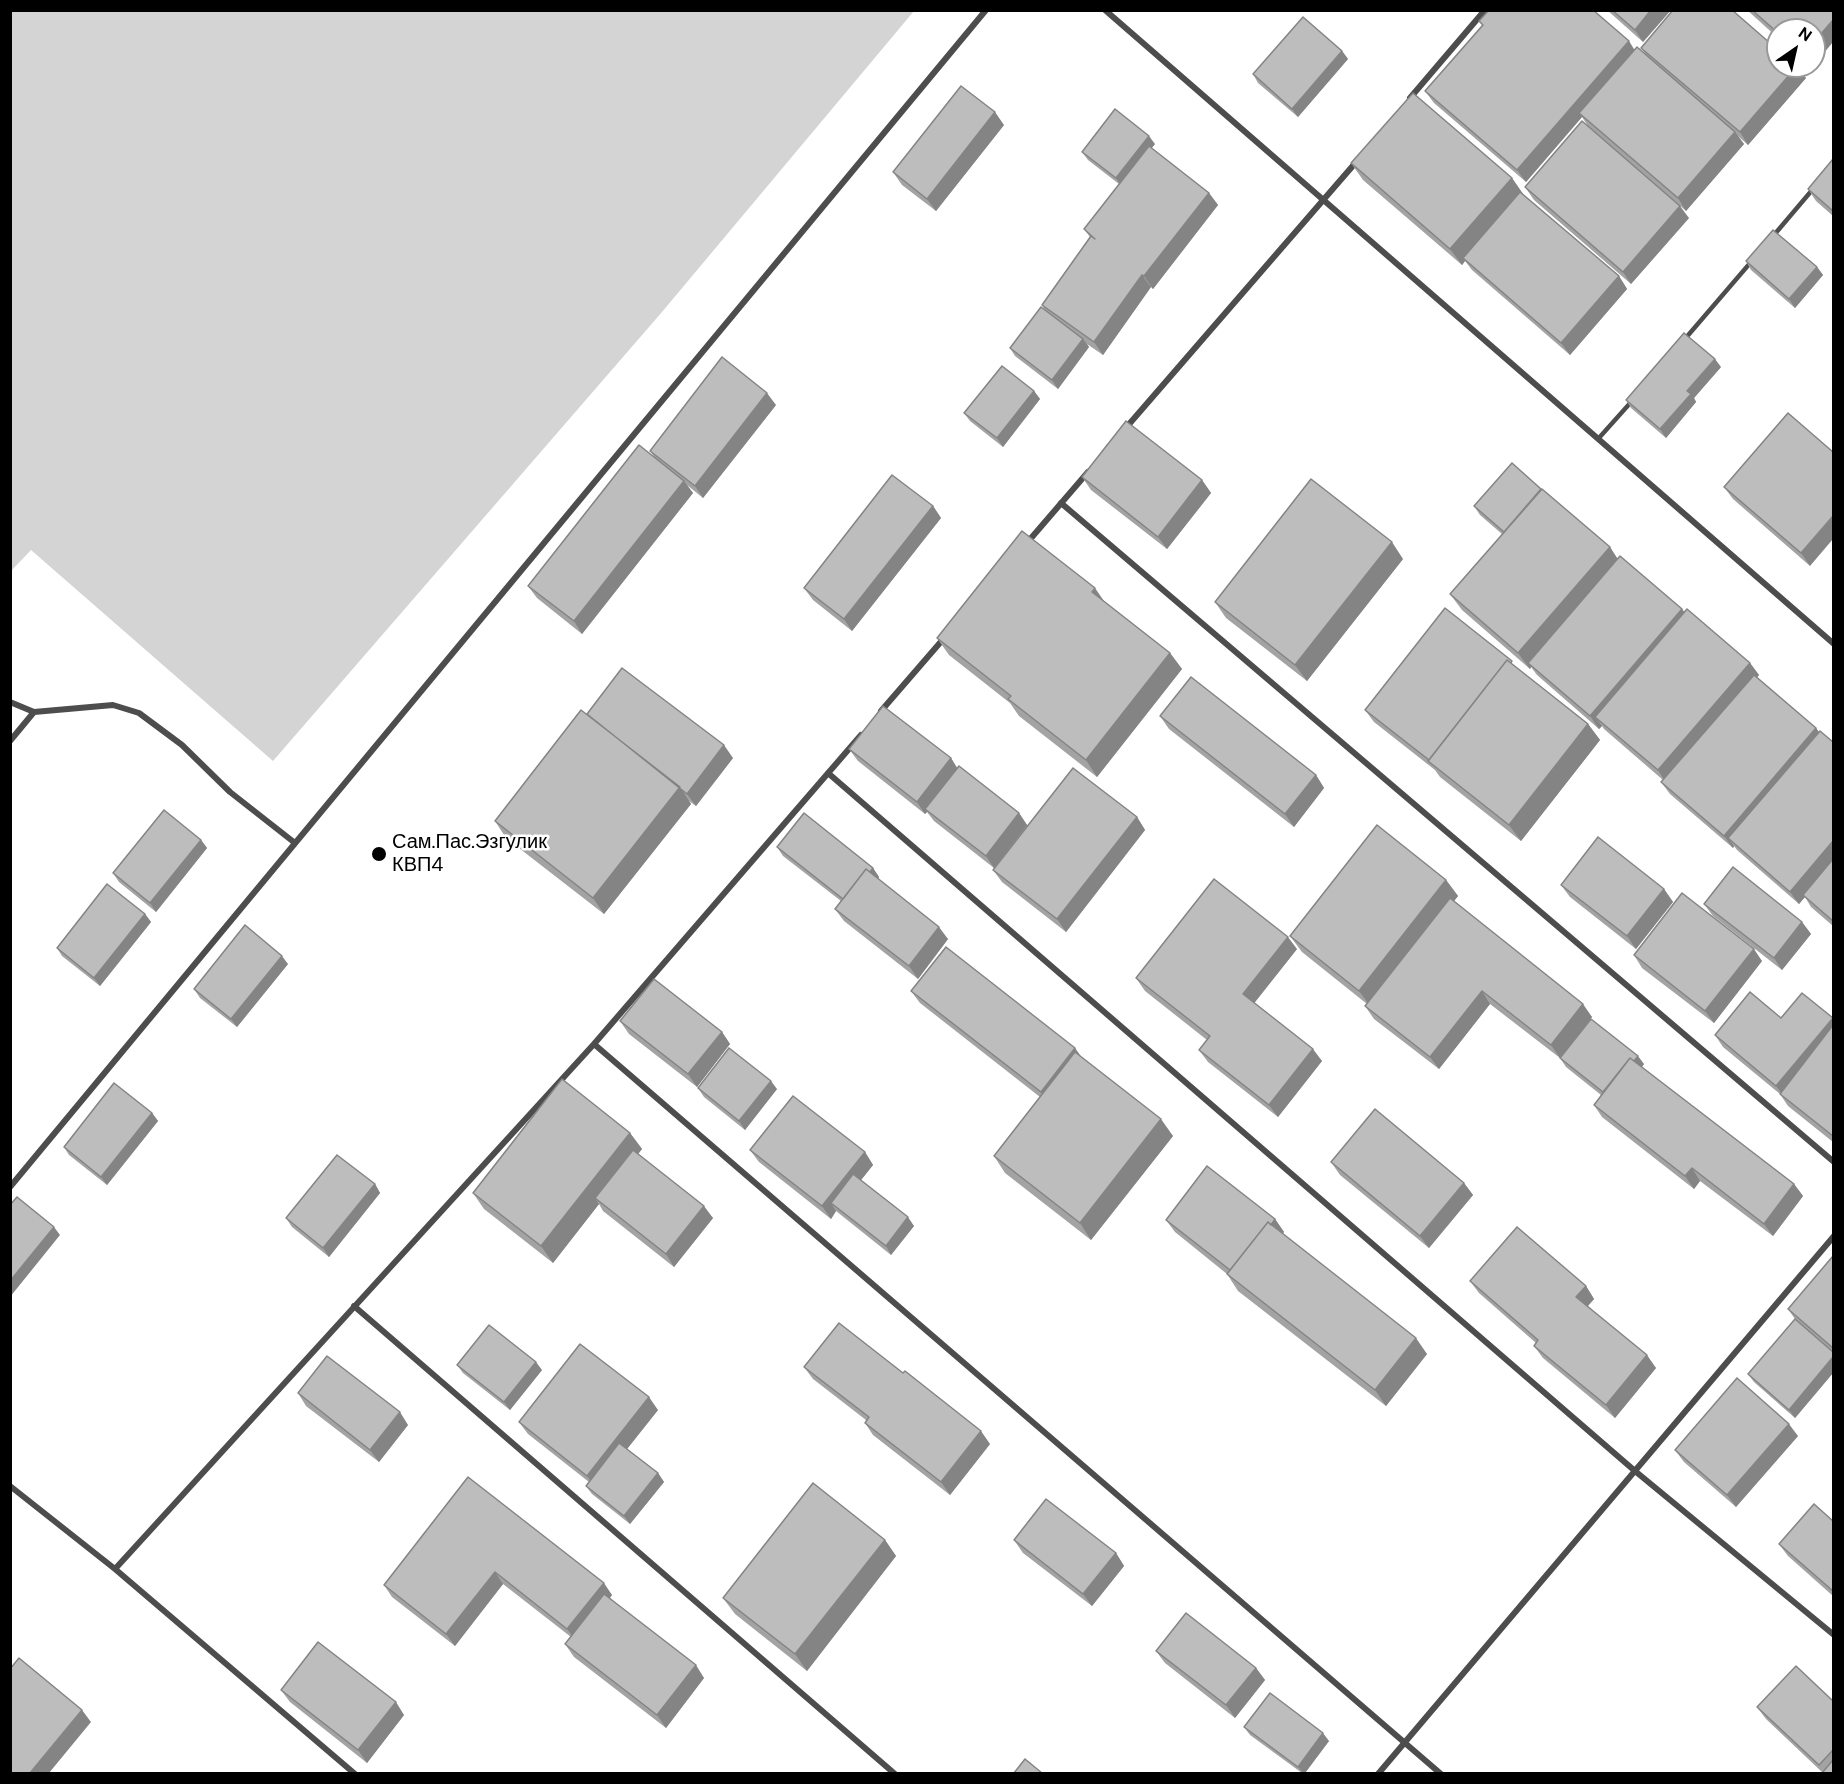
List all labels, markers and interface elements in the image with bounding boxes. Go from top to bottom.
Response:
north arrow [1766,18,1826,78]
text: N [1795,22,1816,46]
place label: Сам.Пас.Эзгулик КВП4 [392,831,547,878]
marker: Сам.Пас.Эзгулик КВП4 [370,845,388,863]

